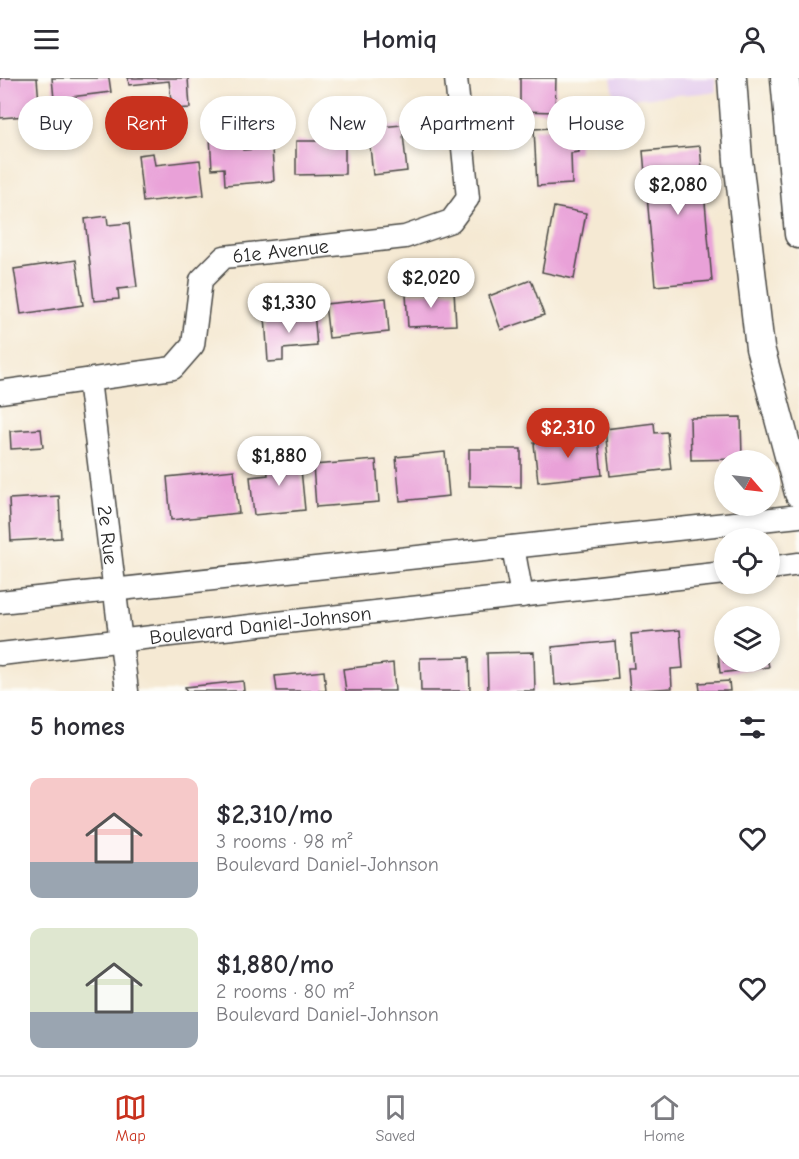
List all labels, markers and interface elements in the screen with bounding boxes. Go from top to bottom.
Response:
icon: menu [30,23,63,56]
icon: person [736,23,769,56]
text: Homiq [362,24,437,55]
chip: Buy [18,96,93,150]
chip: Rent [105,96,188,150]
chip: Filters [200,96,296,150]
chip: New [308,96,387,150]
chip: Apartment [399,96,535,150]
chip: House [547,96,645,150]
pin: $2,080 [629,165,727,216]
text: $2,080 [649,173,707,196]
street label: 61e Avenue [231,234,330,267]
pin: $2,020 [382,258,480,309]
text: $2,020 [402,266,460,289]
pin: $1,330 [240,283,338,334]
text: $1,330 [262,291,316,314]
pin: $2,310 [519,408,617,459]
text: $2,310 [541,416,595,439]
pin: $1,880 [230,436,328,487]
text: $1,880 [251,444,307,467]
north arrow [714,450,780,516]
map controls [714,450,780,672]
street label: 2e Rue [93,504,123,566]
button: locate [714,528,780,594]
street label: Boulevard Daniel-Johnson [148,601,372,649]
button: layers [714,606,780,672]
icon: filters [736,711,769,744]
text: 5 homes [30,712,125,742]
text: $2,310/mo [216,800,333,830]
icon: home [78,802,150,874]
icon: heart [736,822,769,855]
text: 3 rooms · 98 m² [216,830,352,853]
text: Boulevard Daniel-Johnson [216,853,439,876]
text: $1,880/mo [216,950,334,980]
icon: home [78,952,150,1024]
icon: heart [736,972,769,1005]
text: 2 rooms · 80 m² [216,980,354,1003]
text: Boulevard Daniel-Johnson [216,1003,439,1026]
tab: Map [114,1091,147,1145]
tab: Saved [375,1091,415,1145]
tab: Home [644,1091,685,1145]

